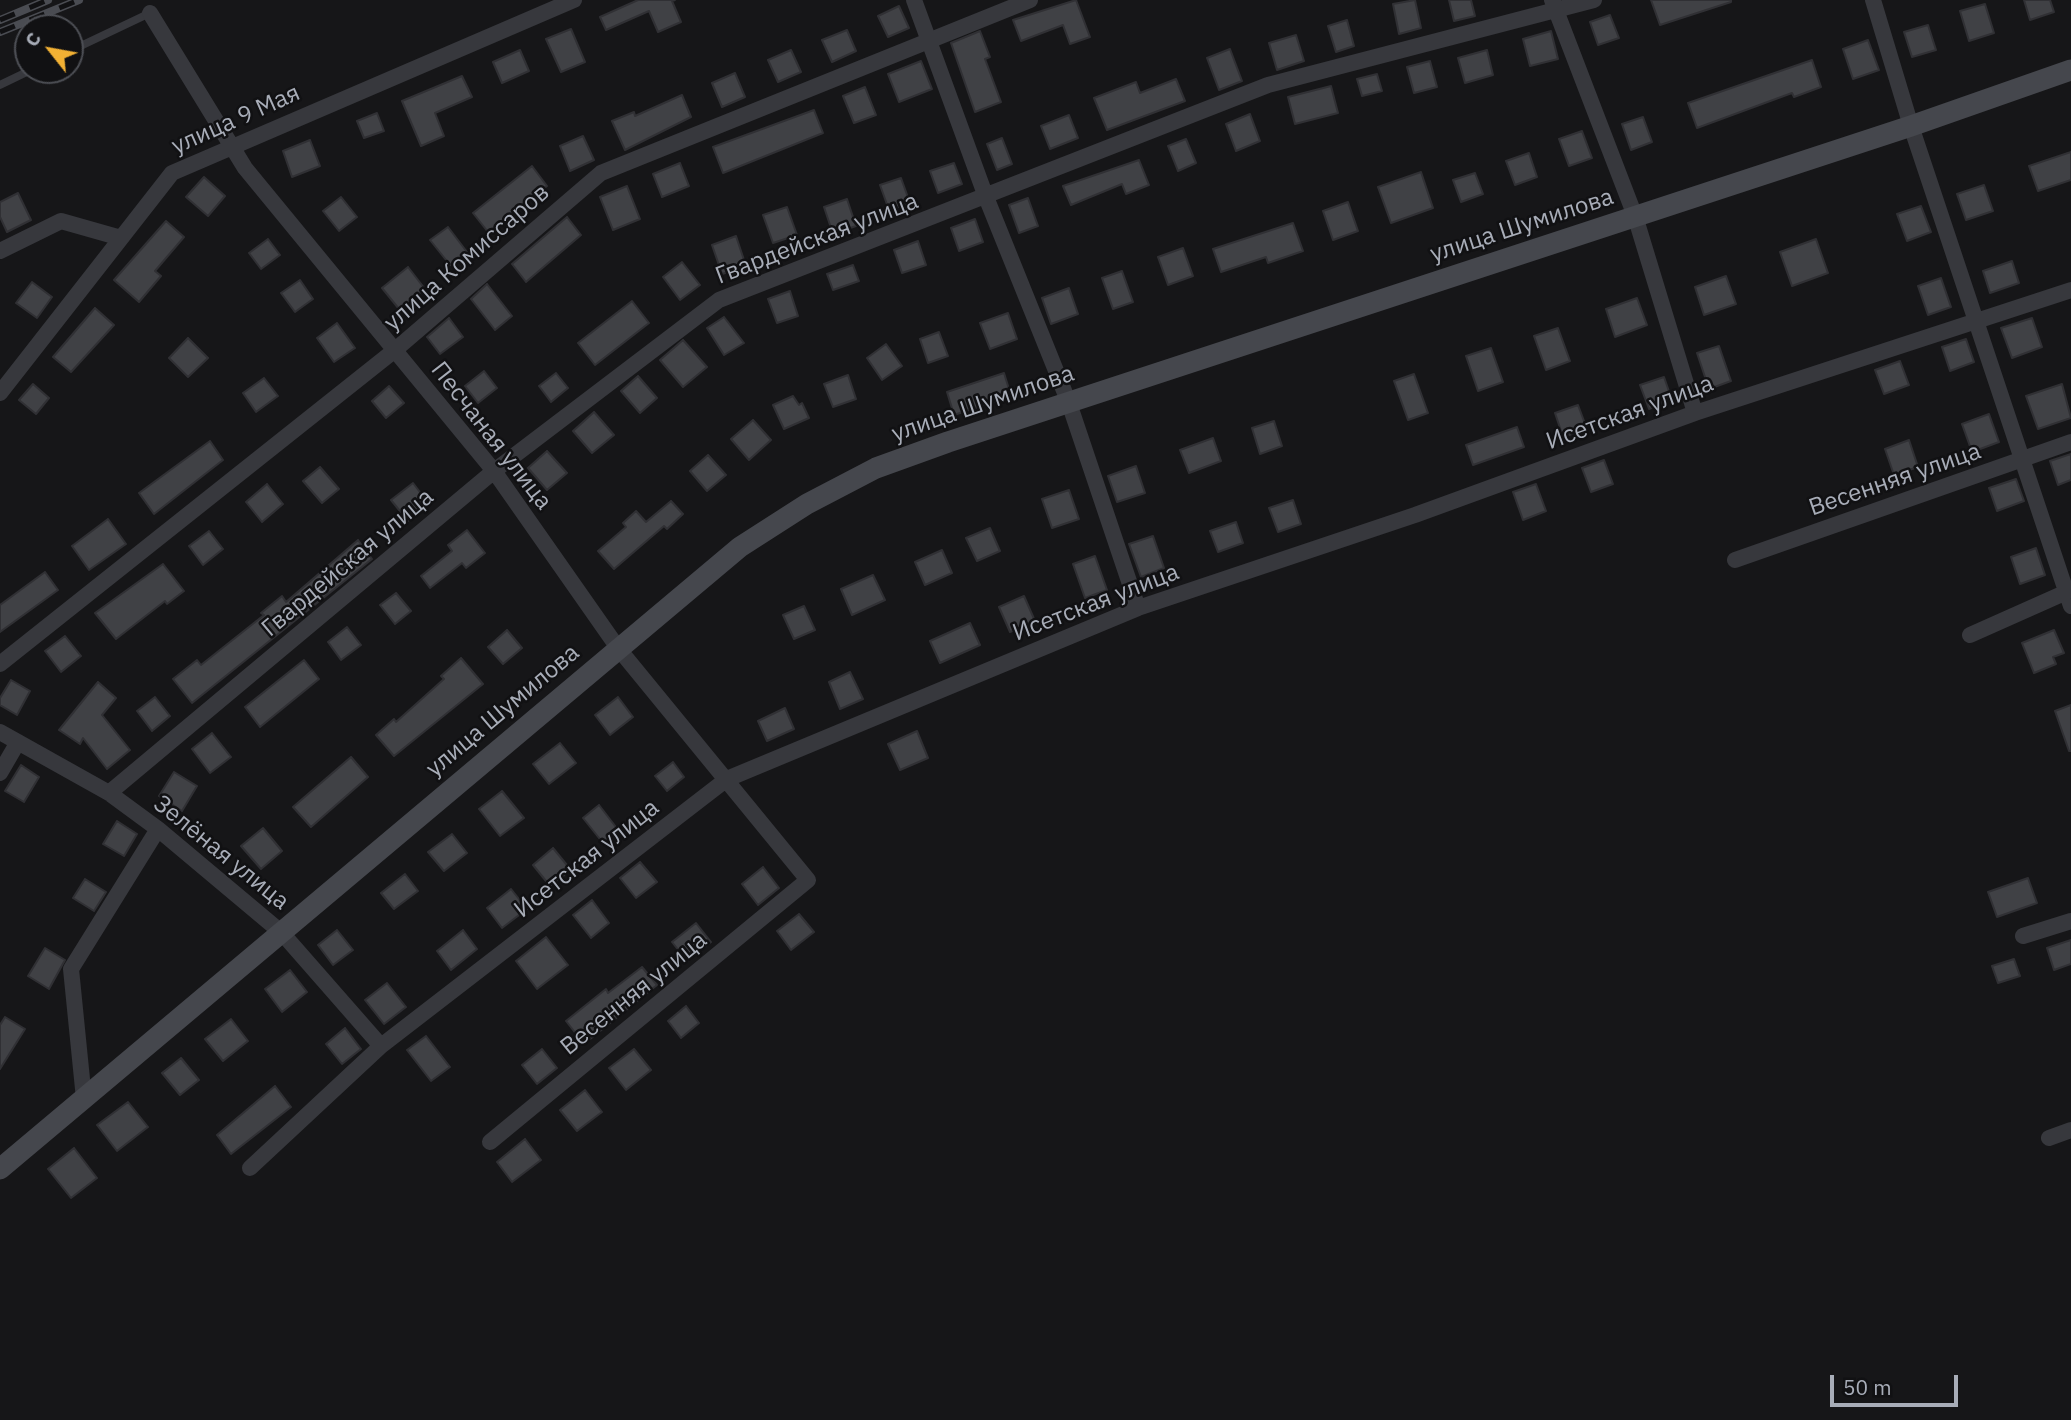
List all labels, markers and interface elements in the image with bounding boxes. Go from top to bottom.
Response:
north arrow [14,14,84,84]
text: С [19,28,46,51]
street label: улица 9 Мая [167,79,305,161]
street label: улица Комиссаров [379,178,555,338]
street label: улица Шумилова [1427,183,1617,269]
street label: Гвардейская улица [712,187,922,291]
street label: Песчаная улица [424,356,558,516]
street label: улица Шумилова [888,359,1078,449]
street label: Исетская улица [1543,369,1717,457]
street label: Весенняя улица [1805,437,1985,523]
street label: Гвардейская улица [256,483,440,643]
street label: Исетская улица [1009,558,1183,648]
street label: улица Шумилова [421,639,585,783]
street label: Зелёная улица [147,790,295,916]
street label: Исетская улица [509,794,665,924]
street label: Весенняя улица [555,926,713,1062]
scale bar [1833,1360,1961,1404]
text: 50 m [1843,1373,1892,1401]

